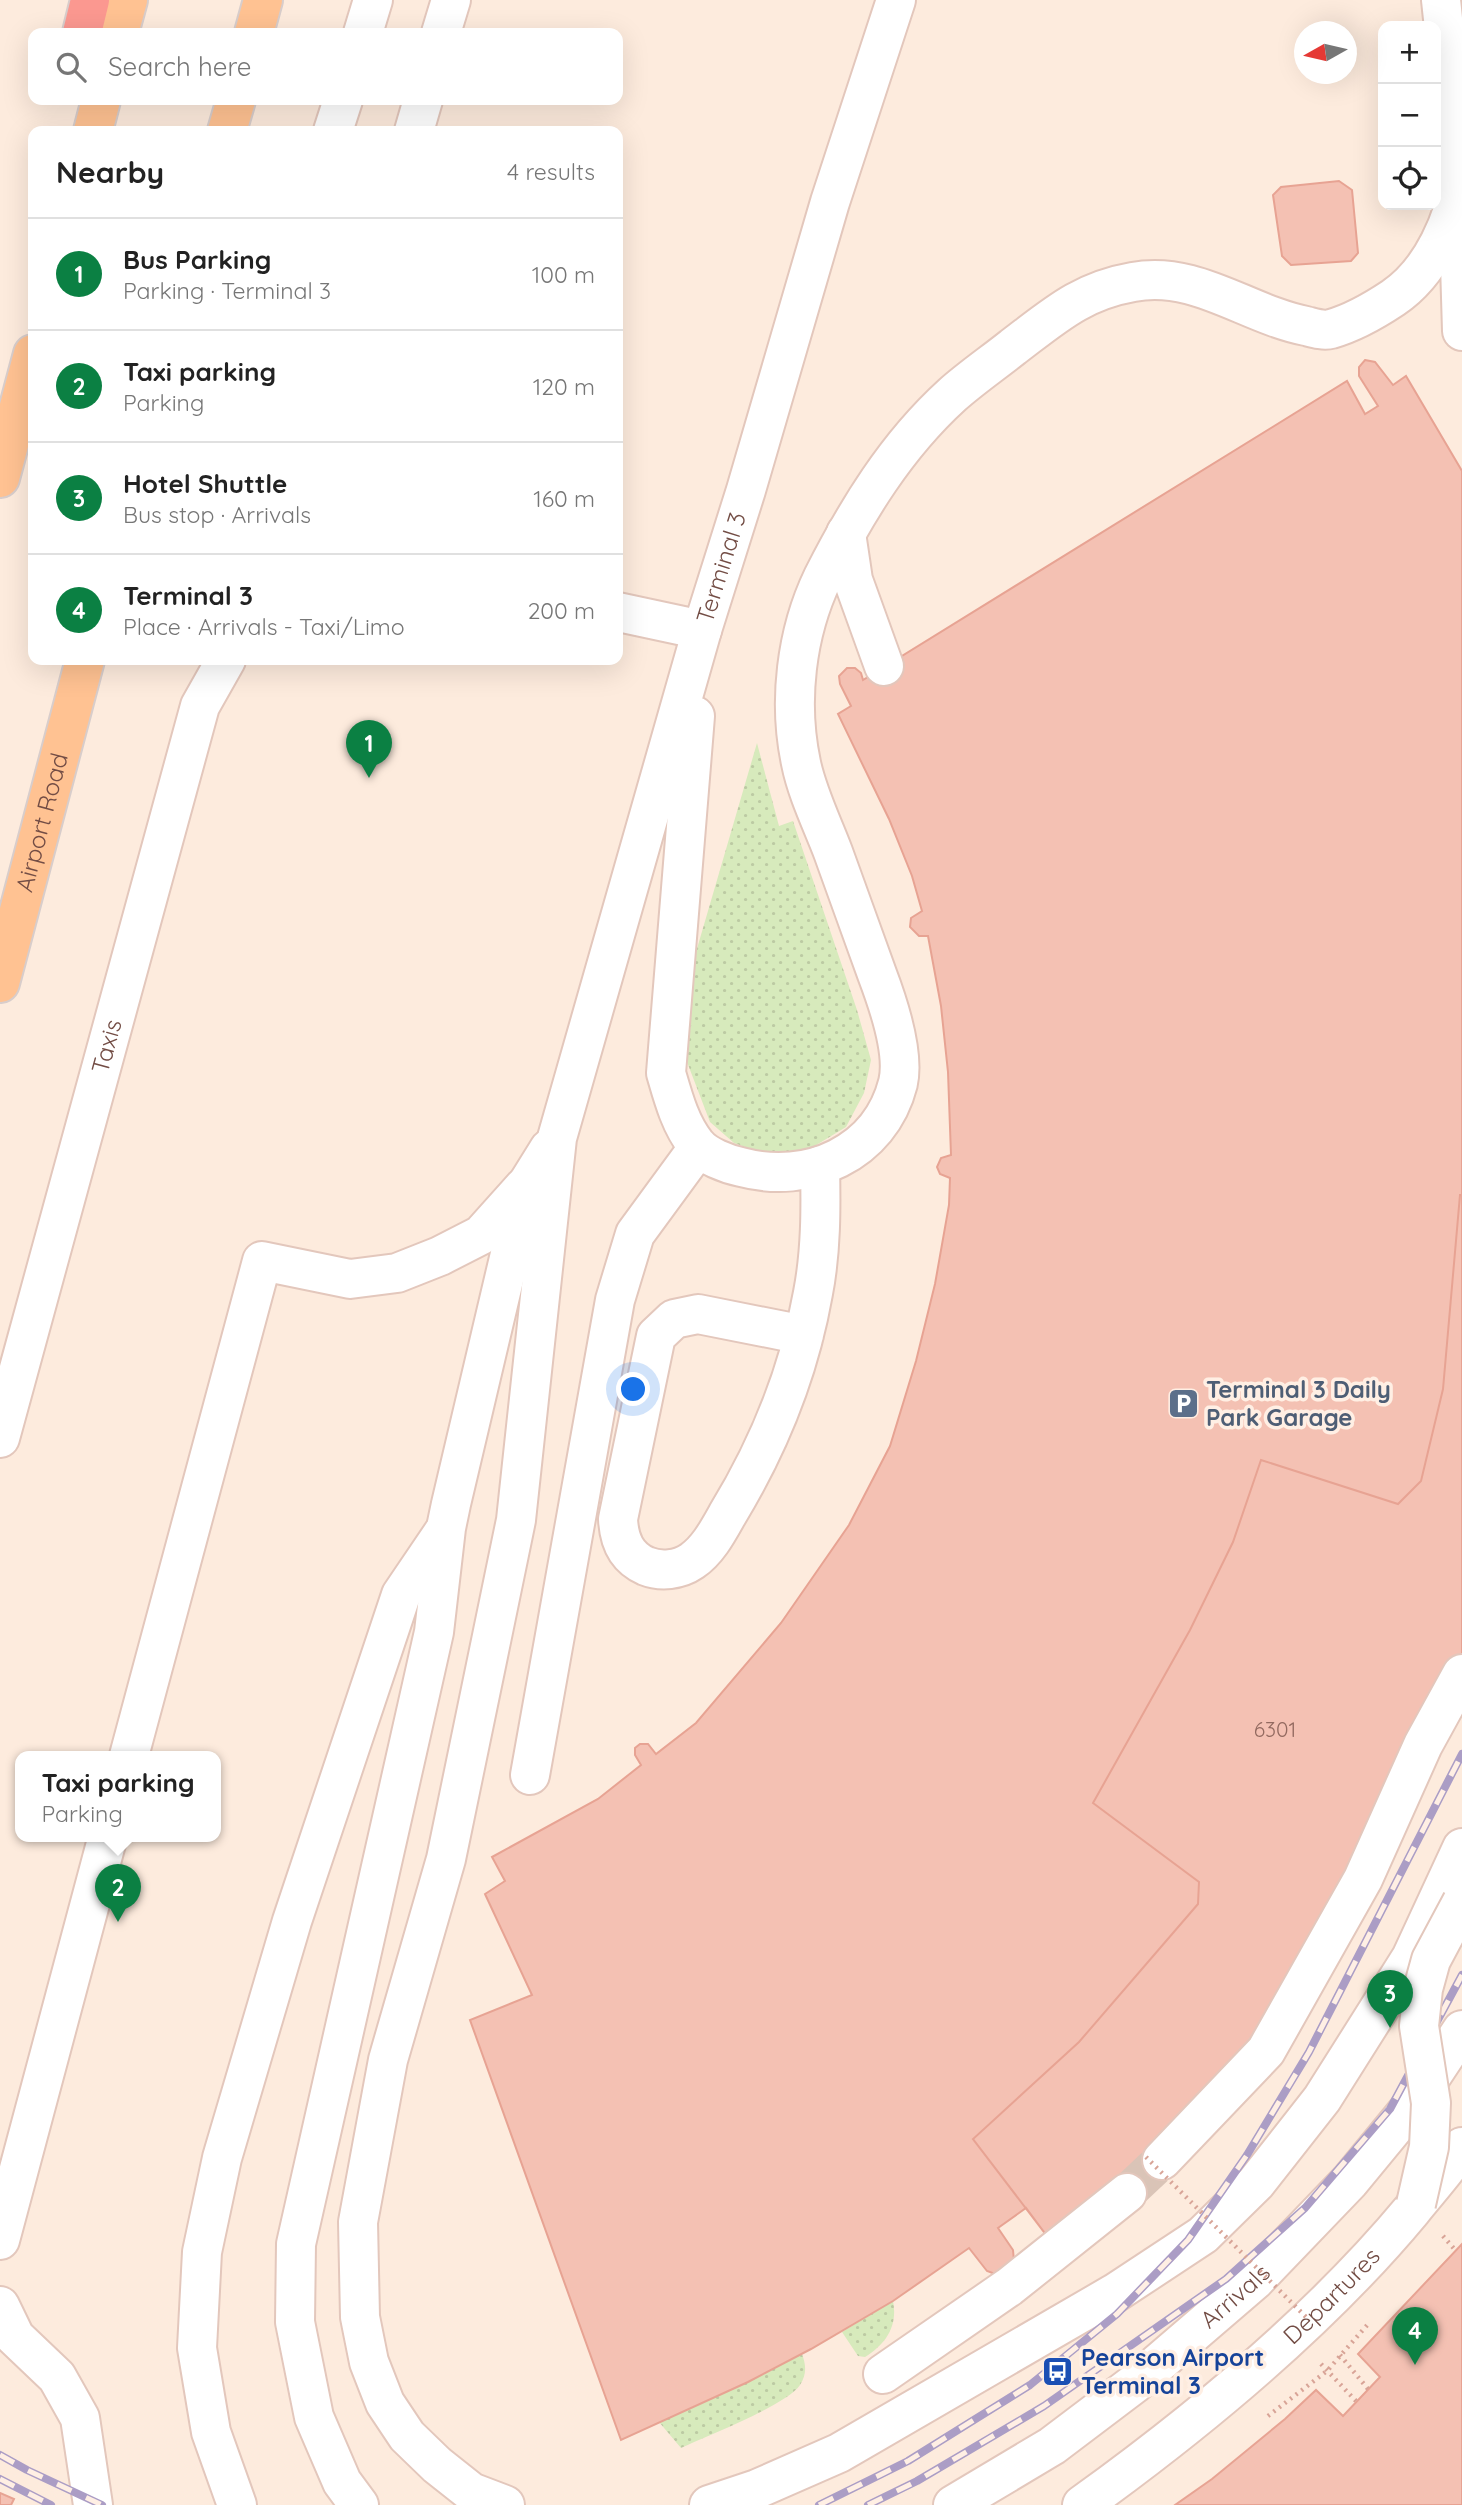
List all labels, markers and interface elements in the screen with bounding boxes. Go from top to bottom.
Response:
north arrow [1294,21,1357,84]
map controls [1378,21,1441,210]
button: + [1378,21,1441,84]
search box [28,28,623,105]
icon: search [52,48,90,86]
text: Search here [108,50,252,83]
button: − [1378,84,1441,147]
button: locate [1378,147,1441,210]
text: Nearby [56,153,164,191]
text: 4 results [507,157,595,186]
text: Bus Parking [123,243,271,276]
text: 1 [75,260,83,289]
text: 100 m [532,260,595,289]
text: Parking · Terminal 3 [123,276,331,305]
text: Taxi parking [123,355,276,388]
text: 2 [72,372,86,401]
text: 120 m [533,372,595,401]
text: Parking [123,388,204,417]
text: Hotel Shuttle [123,467,287,500]
text: 3 [73,484,85,513]
text: 160 m [533,484,595,513]
text: Bus stop · Arrivals [123,500,311,529]
street label: Terminal 3 [689,508,752,627]
text: Terminal 3 [123,579,253,612]
text: 4 [72,596,86,625]
text: 200 m [528,596,595,625]
text: Place · Arrivals - Taxi/Limo [123,612,405,641]
pin: 1 [346,720,392,778]
street label: Airport Road [9,749,74,895]
street label: Taxis [84,1016,128,1076]
your location [616,1372,650,1406]
place label: Terminal 3 Daily Park Garage [1206,1374,1391,1432]
parking icon: Terminal 3 Daily Park Garage [1166,1387,1200,1421]
house number: 6301 [1254,1716,1296,1742]
popup [15,1751,221,1842]
text: Taxi parking [41,1766,195,1799]
text: Parking [41,1799,123,1828]
pin: 2 [95,1864,141,1922]
pin: 3 [1367,1970,1413,2028]
street label: Departures [1276,2241,1386,2350]
street label: Arrivals [1194,2257,1276,2334]
pin: 4 [1392,2307,1438,2365]
place label: Pearson Airport Terminal 3 [1081,2342,1264,2400]
bus stop icon: Pearson Airport Terminal 3 [1041,2355,1075,2389]

